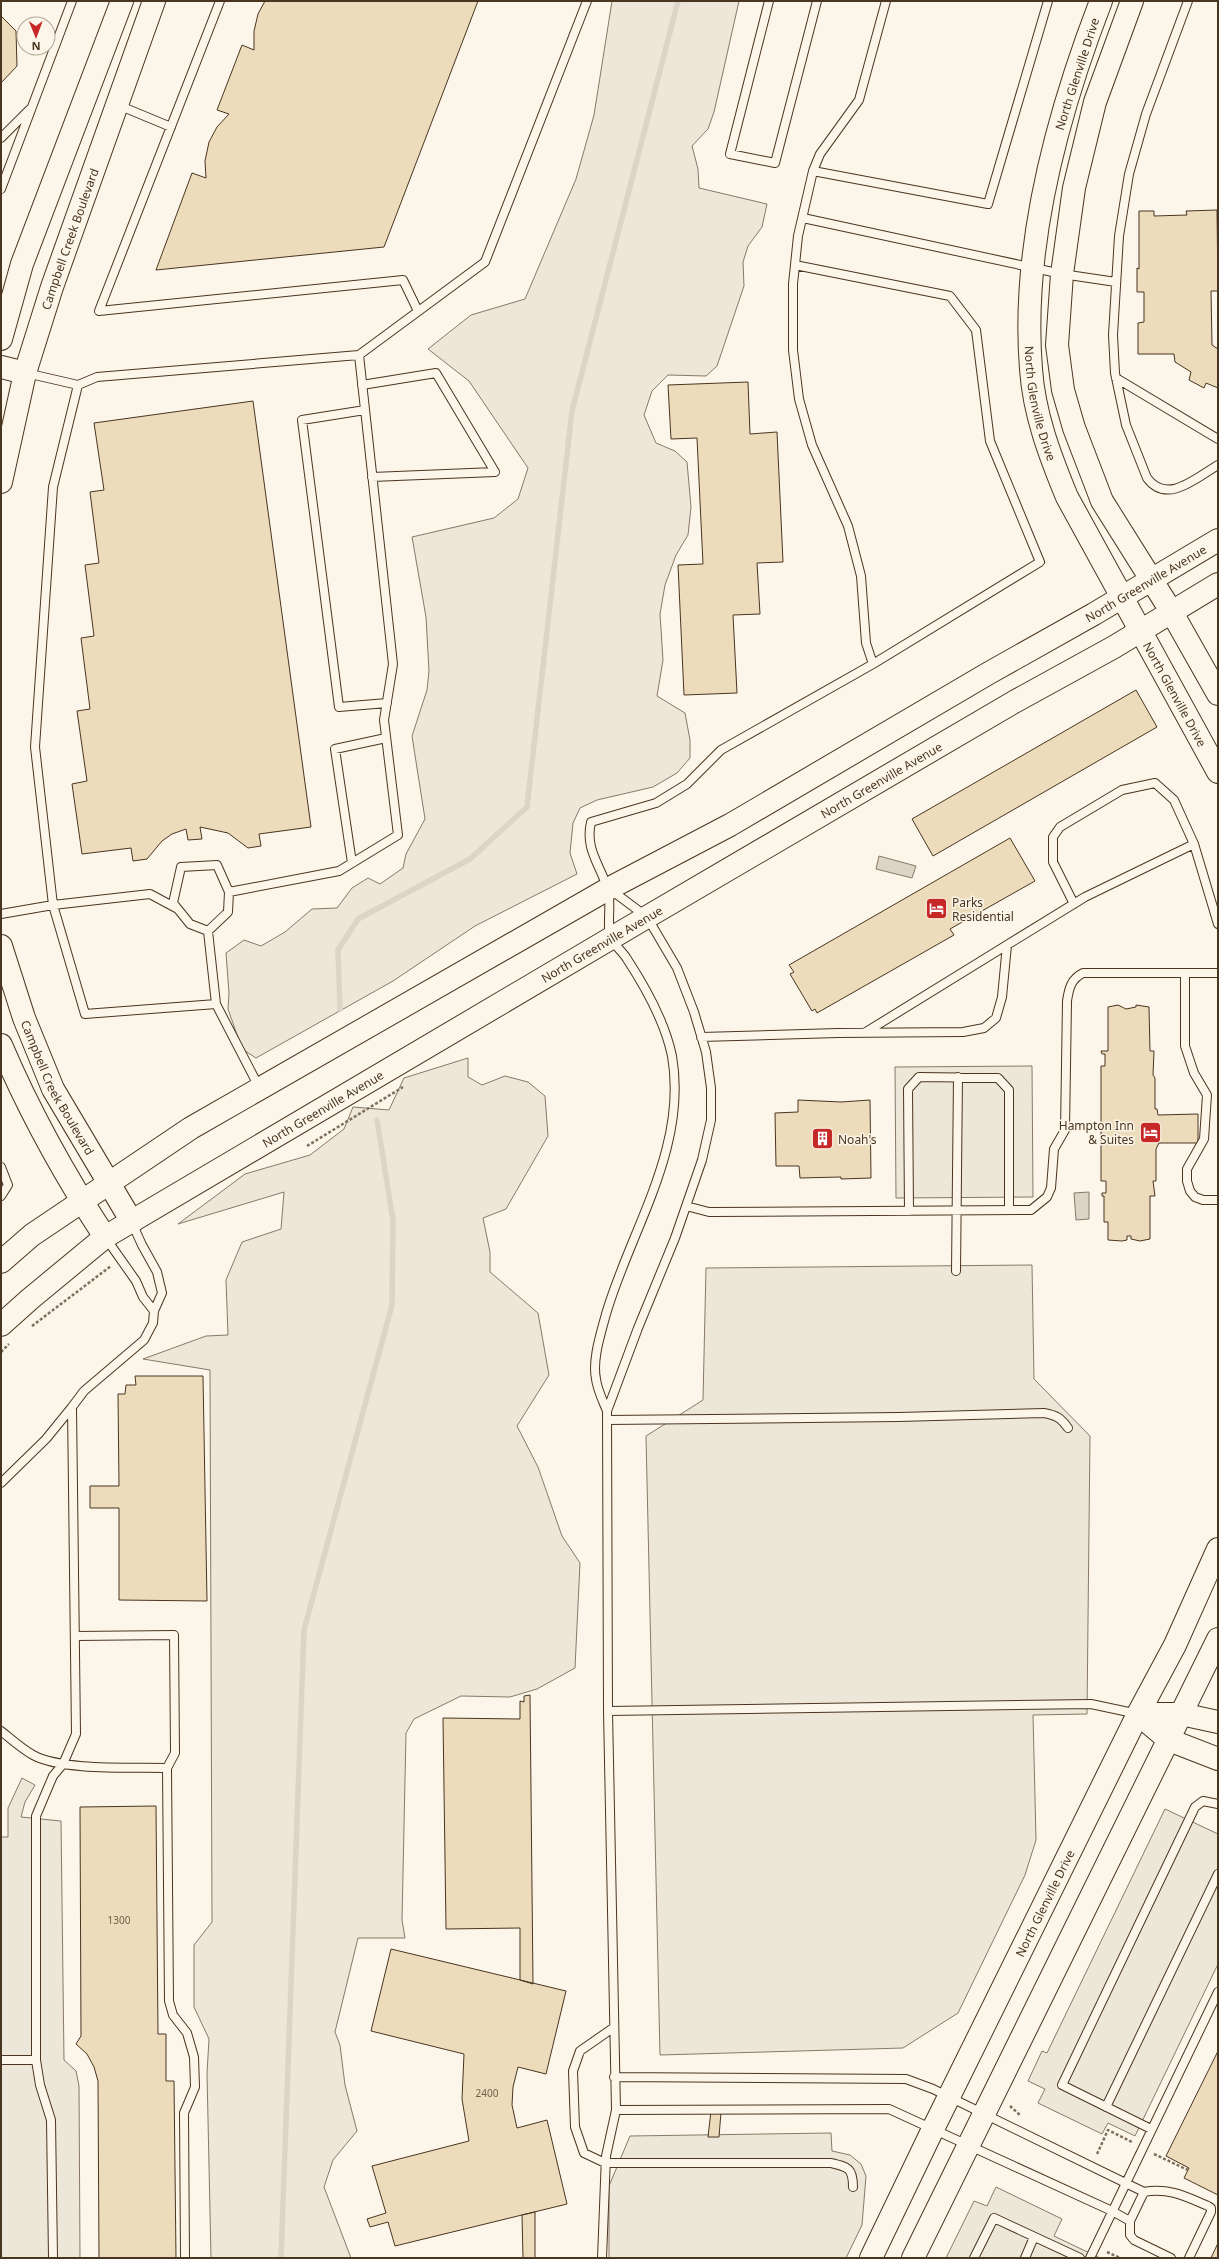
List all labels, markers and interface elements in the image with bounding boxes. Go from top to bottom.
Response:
street label: North Glenville Drive [1051,15,1103,132]
north arrow [16,16,56,56]
text: N [32,39,41,54]
street label: Campbell Creek Boulevard [37,166,102,312]
street label: North Glenville Drive [1021,345,1061,463]
street label: North Greenville Avenue [1082,540,1209,626]
street label: North Glenville Drive [1139,638,1211,750]
street label: North Greenville Avenue [817,737,945,822]
place label: Parks Residential [952,894,1014,925]
hotel icon: Parks Residential [923,896,949,922]
street label: North Greenville Avenue [538,901,666,986]
street label: Campbell Creek Boulevard [17,1017,99,1158]
street label: North Greenville Avenue [259,1066,387,1151]
place label: Hampton Inn & Suites [1059,1117,1134,1148]
hotel icon: Hampton Inn & Suites [1137,1119,1163,1145]
building icon: Noah's [810,1126,836,1152]
place label: Noah's [838,1131,877,1148]
street label: North Glenville Drive [1011,1847,1078,1960]
house number: 1300 [108,1913,131,1927]
house number: 2400 [476,2086,499,2100]

